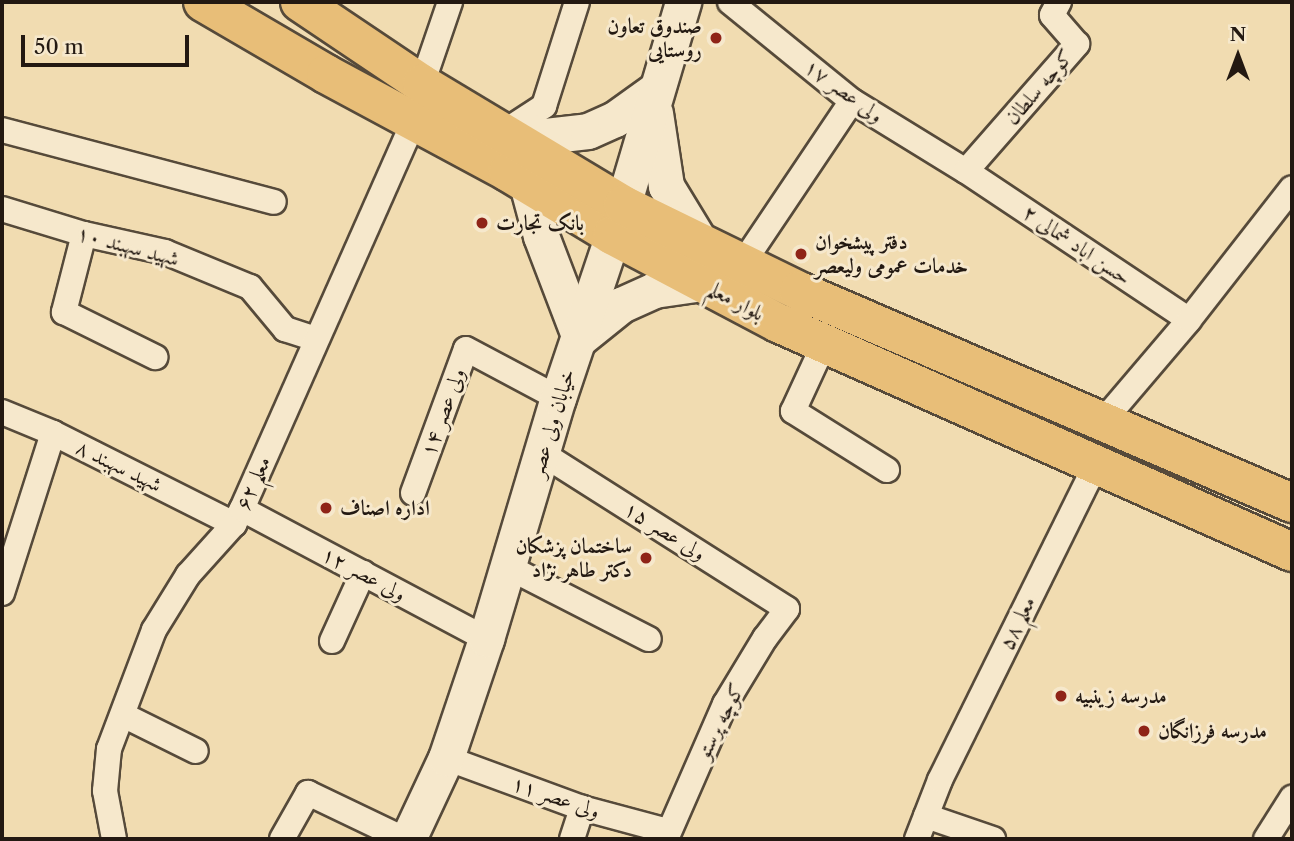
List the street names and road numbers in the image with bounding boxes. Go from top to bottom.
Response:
street label: کوچه سلطان [999,44,1079,130]
street label: ولی عصر ۱۷ [800,54,888,128]
street label: حسن اباد شمالی ۲ [1018,200,1136,290]
street label: شهید سهبند ۱۰ [74,220,182,272]
street label: بلوار معلم [703,276,769,326]
street label: ولی عصر ۱۴ [415,365,471,459]
street label: خیابان ولی عصر [524,366,580,480]
street label: شهید سهبند ۸ [72,434,166,498]
street label: معلم ۶۲ [230,452,276,514]
street label: ولی عصر ۱۵ [619,496,711,566]
street label: ولی عصر ۱۲ [318,541,410,607]
street label: معلم ۵۸ [993,592,1041,654]
street label: کوچه پرستو [690,679,750,763]
street label: ولی عصر ۱۱ [509,770,603,824]

